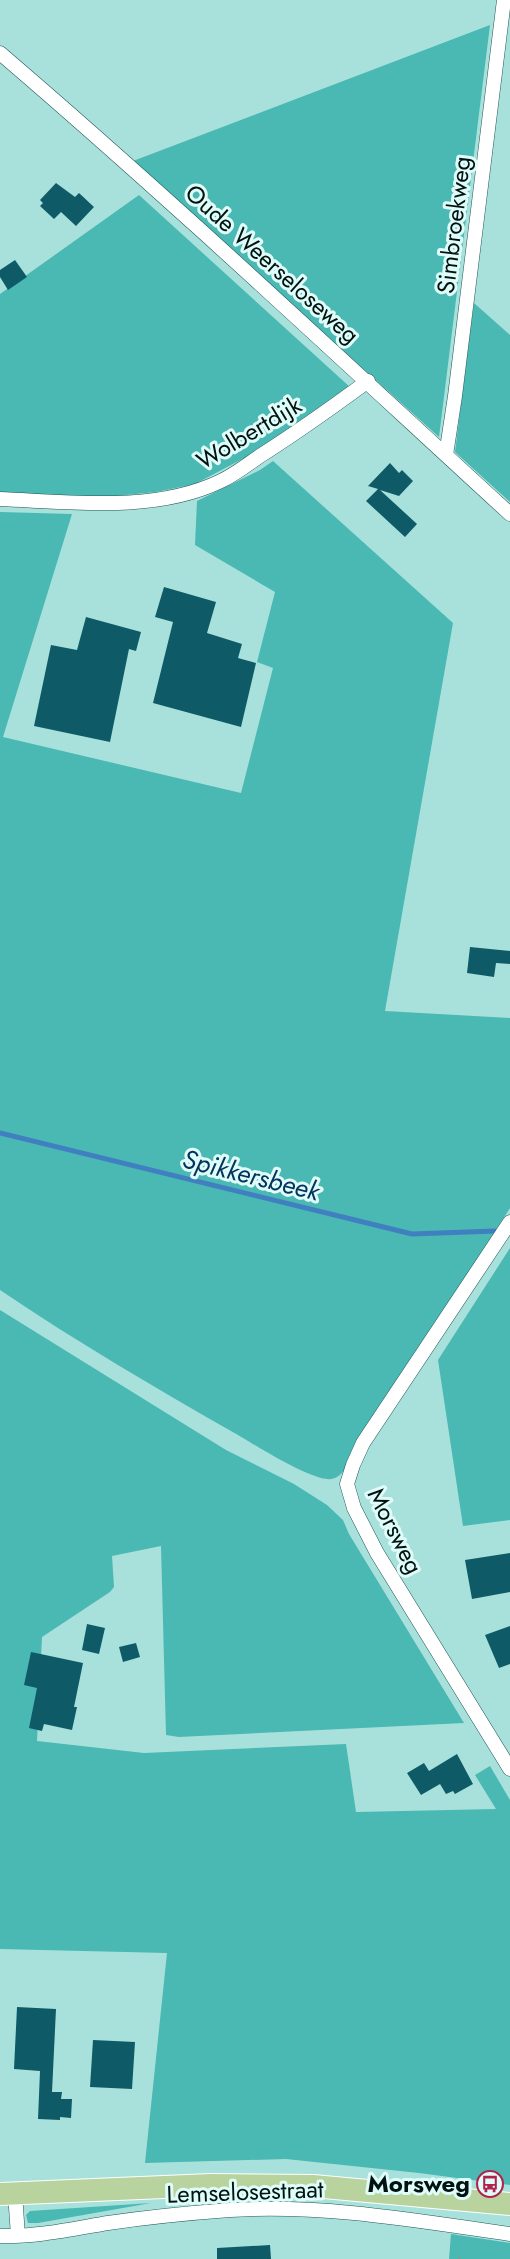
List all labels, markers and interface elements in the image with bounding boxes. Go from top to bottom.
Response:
street label: Simbroekweg [428,154,479,296]
street label: Oude Weerseloseweg [177,176,367,352]
street label: Wolbertdijk [190,387,308,478]
water label: Spikkersbeek [179,1140,325,1211]
street label: Morsweg [359,1482,432,1580]
place label: Morsweg [367,2166,470,2201]
bus stop icon: Morsweg [475,2169,505,2199]
street label: Lemselosestraat [166,2171,324,2212]

